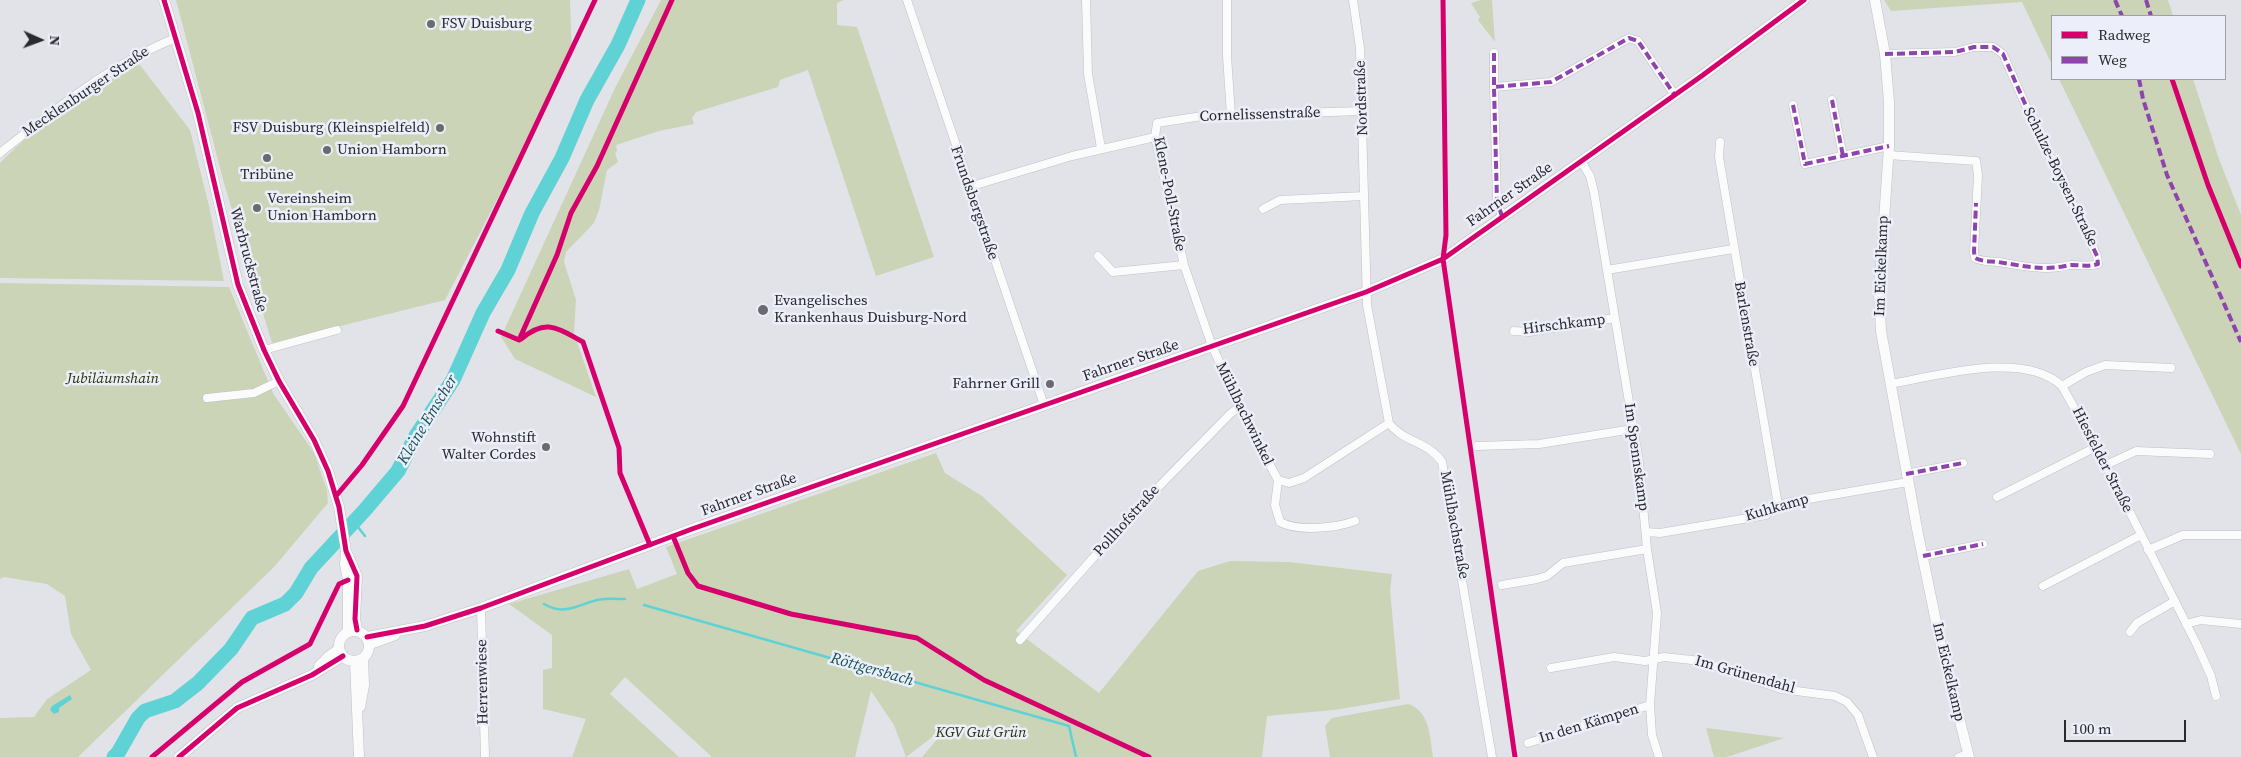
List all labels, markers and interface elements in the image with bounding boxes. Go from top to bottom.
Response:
north arrow [15,15,65,65]
place label: FSV Duisburg [441,15,532,33]
legend [2051,15,2226,80]
marker: FSV Duisburg [425,18,437,30]
text: Radweg [2098,24,2150,45]
text: N [45,35,65,46]
street label: Mecklenburger Straße [19,43,153,141]
text: Weg [2098,49,2127,70]
street label: Nordstraße [1352,60,1372,136]
street label: Cornelissenstraße [1199,104,1321,126]
street label: Schulze-Boysen-Straße [2019,105,2101,249]
place label: FSV Duisburg (Kleinspielfeld) [233,119,430,137]
marker: FSV Duisburg (Kleinspielfeld) [434,122,446,134]
street label: Klene-Poll-Straße [1149,135,1189,253]
place label: Union Hamborn [337,141,447,159]
marker: Union Hamborn [321,144,333,156]
street label: Frundsbergstraße [946,144,1002,262]
marker: Tribüne [261,152,273,164]
street label: Fahrner Straße [1464,159,1556,231]
place label: Tribüne [240,166,294,184]
place label: Vereinsheim Union Hamborn [267,190,377,225]
marker: Vereinsheim Union Hamborn [251,202,263,214]
street label: Warbruckstraße [225,206,271,314]
street label: Im Eickelkamp [1871,215,1893,317]
street label: Barlenstraße [1730,280,1762,368]
place label: Evangelisches Krankenhaus Duisburg-Nord [774,292,967,327]
marker: Evangelisches Krankenhaus Duisburg-Nord [756,303,770,317]
street label: Hirschkamp [1522,311,1606,339]
street label: Fahrner Straße [1081,336,1181,386]
street label: Mühlbachwinkel [1211,360,1277,468]
park label: Jubiläumshain [67,370,159,388]
water label: Kleine Emscher [394,372,462,468]
place label: Fahrner Grill [952,375,1040,393]
marker: Fahrner Grill [1044,378,1056,390]
street label: Im Spennskamp [1620,402,1652,512]
street label: Hiesfelder Straße [2068,404,2136,516]
place label: Wohnstift Walter Cordes [442,429,536,464]
marker: Wohnstift Walter Cordes [540,441,552,453]
street label: Fahrner Straße [699,469,799,521]
street label: Mühlbachstraße [1436,469,1472,581]
street label: Pollhofstraße [1090,482,1164,560]
street label: Kuhkamp [1743,490,1811,526]
street label: Im Eickelkamp [1928,621,1968,723]
street label: Herrenwiese [473,639,493,725]
water label: Röttgersbach [828,649,916,691]
street label: Im Grünendahl [1693,652,1797,698]
street label: In den Kämpen [1537,700,1641,748]
scale bar [2066,710,2188,742]
text: 100 m [2072,718,2112,739]
park label: KGV Gut Grün [936,724,1026,742]

